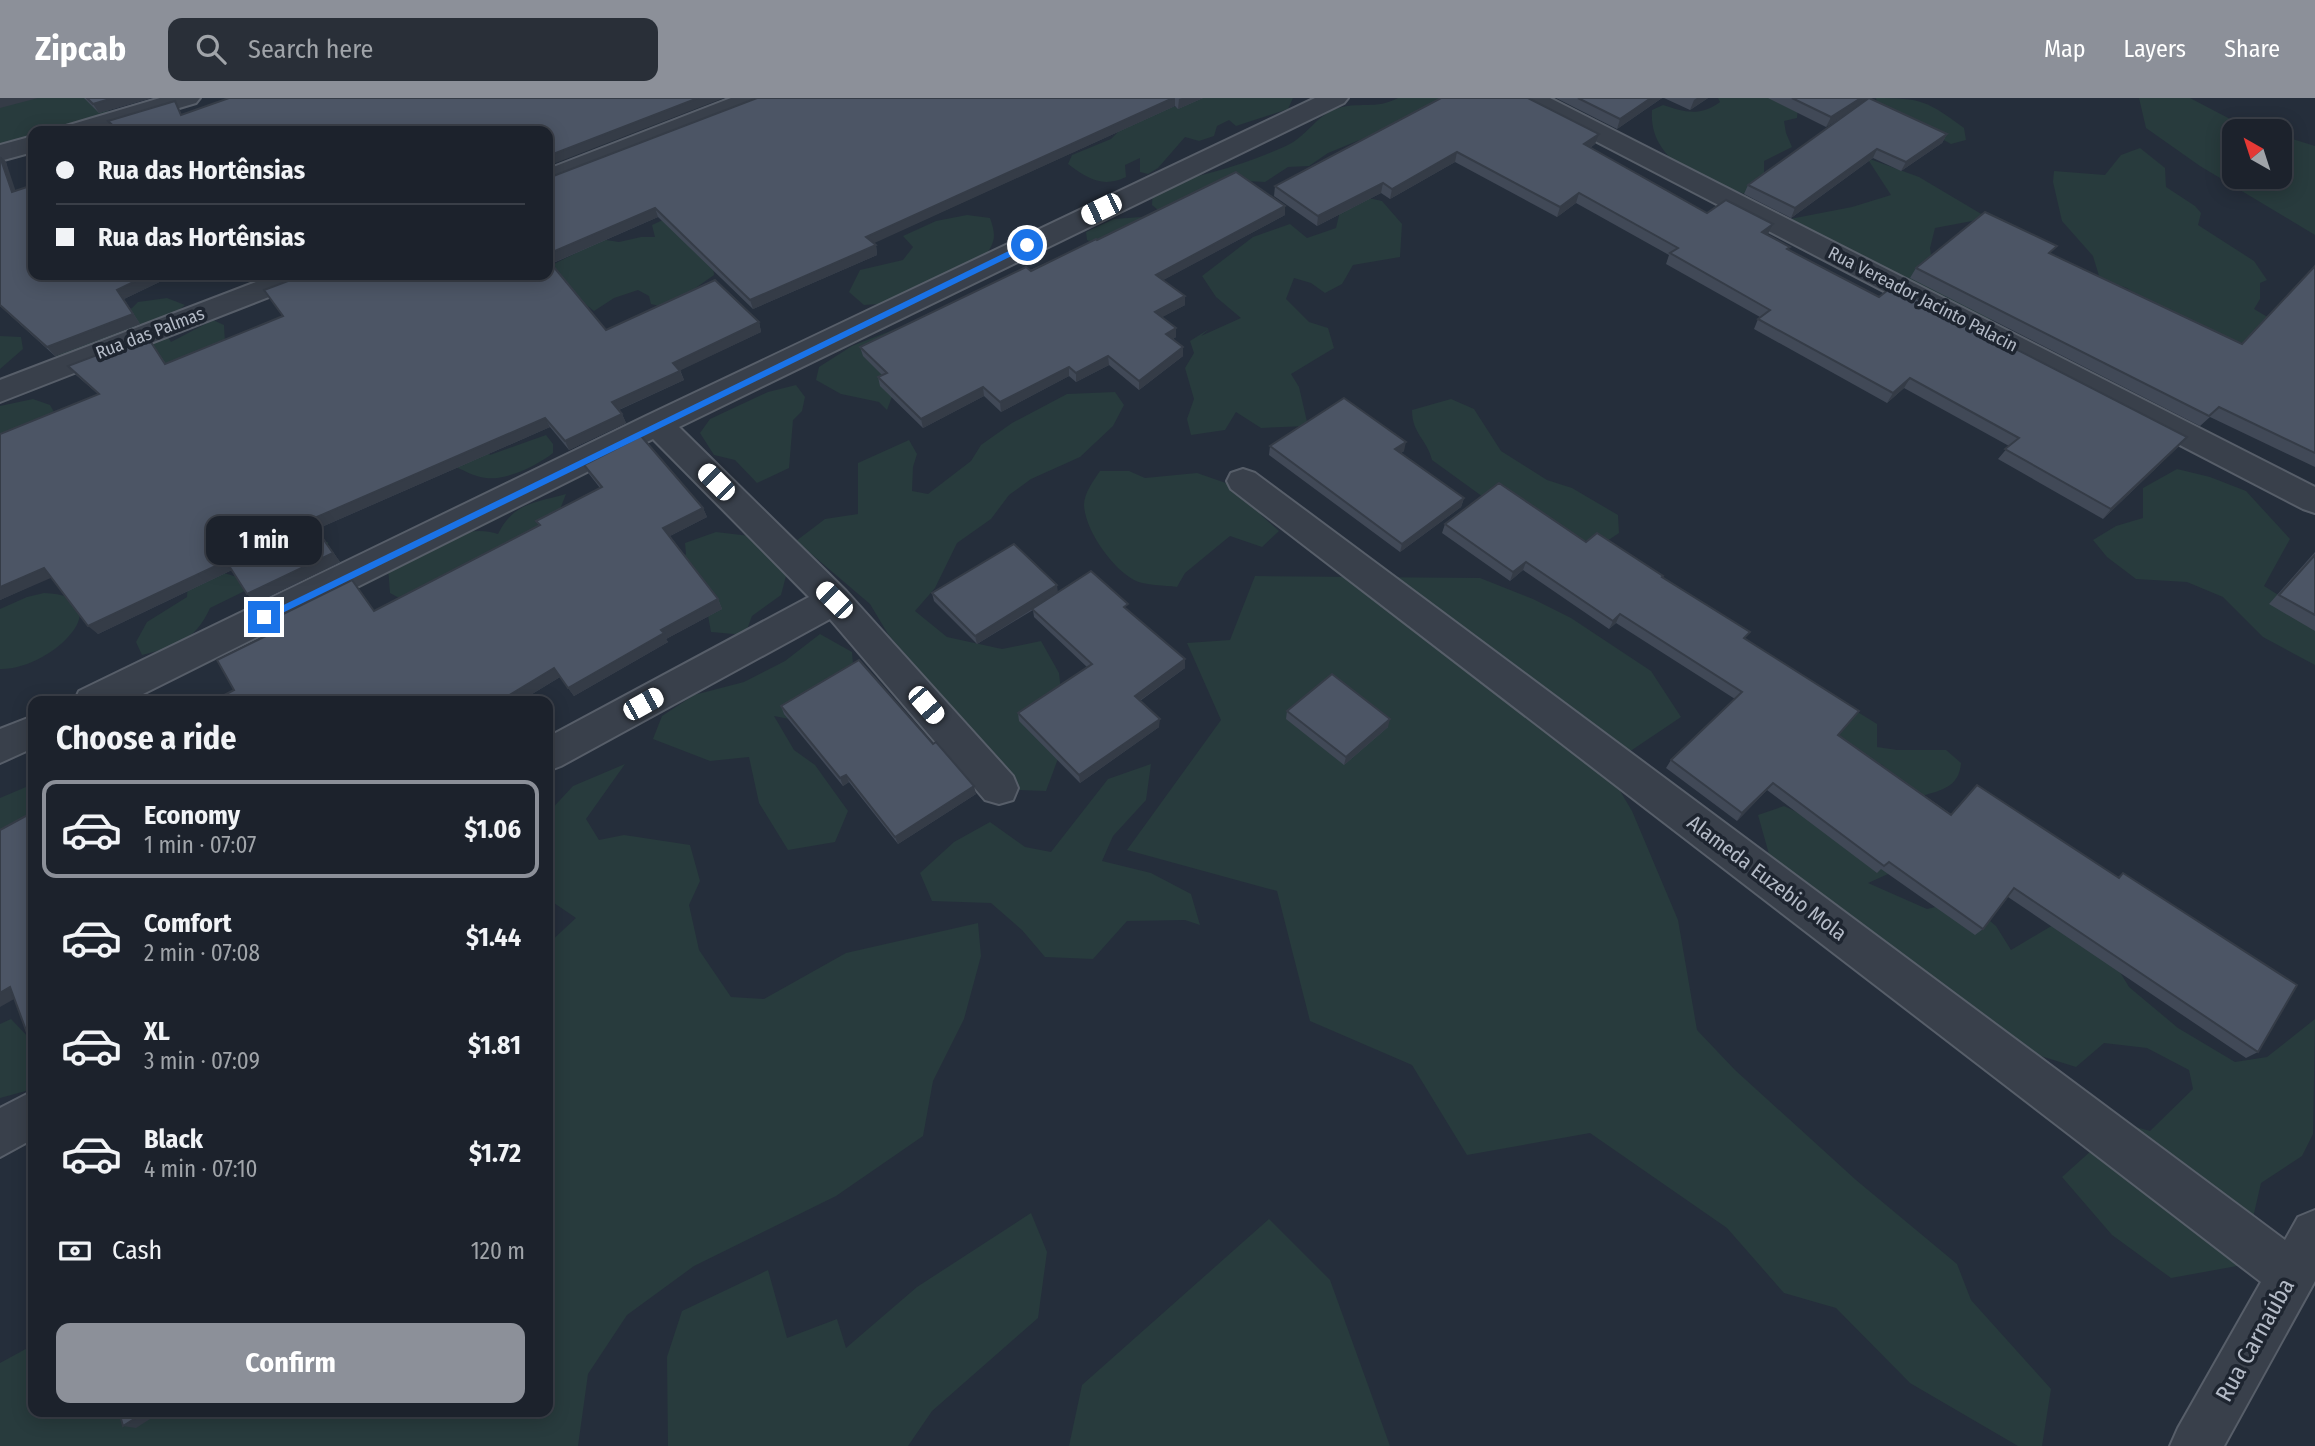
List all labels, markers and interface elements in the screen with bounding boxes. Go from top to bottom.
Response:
search box [168,18,658,81]
text: Zipcab [35,29,126,69]
icon: search [192,30,230,68]
text: Search here [248,34,373,65]
text: Map [2044,35,2086,63]
text: Layers [2124,35,2186,63]
text: Share [2224,35,2280,63]
north arrow [2222,119,2292,189]
map controls [2222,119,2292,189]
text: Rua das Hortênsias [98,155,305,186]
car [1078,190,1125,228]
text: Rua das Hortênsias [98,222,305,253]
route start [1011,229,1043,261]
street label: Rua Vereador Jacinto Palacin [1824,242,2022,356]
street label: Rua das Palmas [93,302,208,364]
car [694,460,739,504]
callout: 1 min [206,516,322,564]
text: 1 min [239,526,289,554]
car [812,578,857,622]
route end [248,601,280,633]
car [905,682,948,728]
car [620,685,667,723]
text: Choose a ride [56,719,237,757]
icon: car [60,798,123,861]
text: Economy [144,800,240,831]
street label: Alameda Euzebio Mola [1682,810,1852,946]
text: $1.06 [465,814,521,845]
text: 1 min · 07:07 [144,831,256,859]
icon: car [60,906,123,969]
text: Comfort [144,908,232,939]
text: $1.44 [466,922,521,953]
text: 2 min · 07:08 [144,939,260,967]
icon: car [60,1014,123,1077]
text: XL [144,1016,170,1047]
text: $1.81 [468,1030,521,1061]
text: 3 min · 07:09 [144,1047,260,1075]
icon: car [60,1122,123,1185]
text: Black [144,1124,203,1155]
text: $1.72 [469,1138,521,1169]
text: 4 min · 07:10 [144,1155,258,1183]
icon: cash [56,1232,94,1270]
text: Cash [112,1235,162,1266]
text: 120 m [471,1237,525,1265]
street label: Rua Carnaúba [2210,1274,2300,1406]
button: Confirm [56,1323,525,1403]

